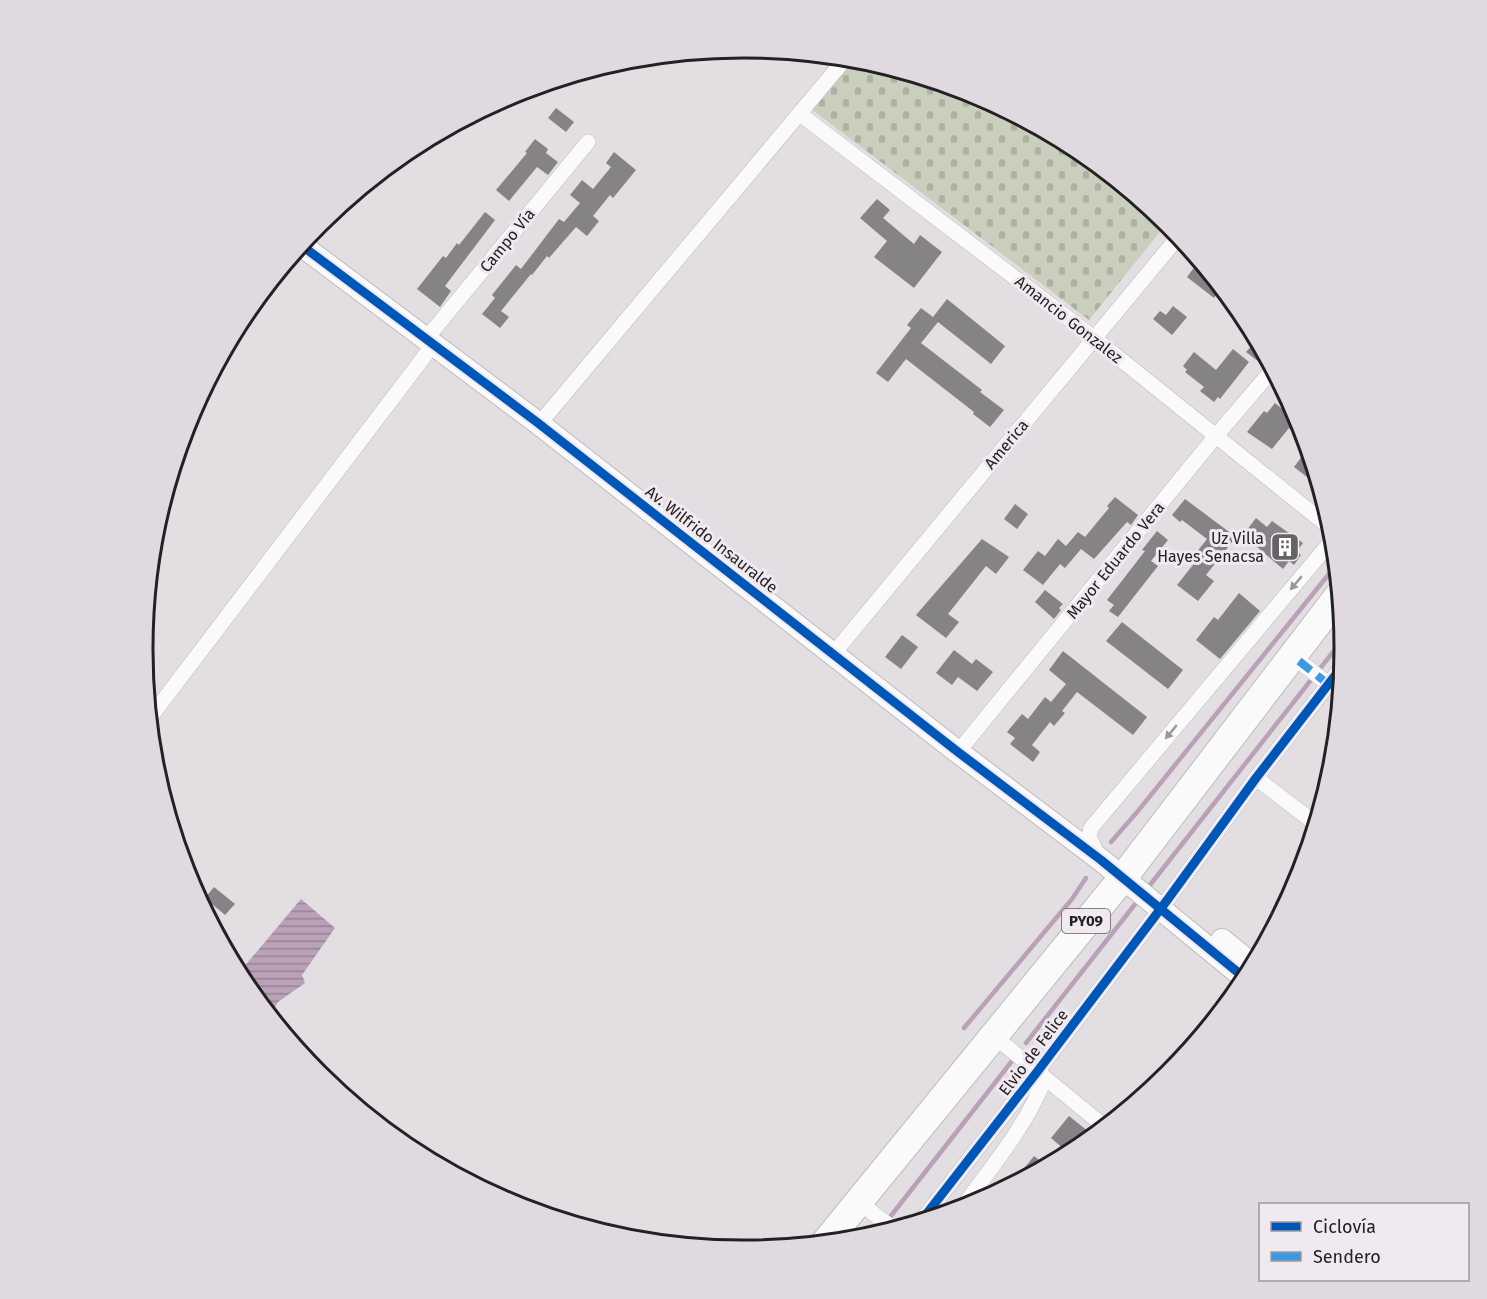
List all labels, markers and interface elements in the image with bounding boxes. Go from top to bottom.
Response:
street label: Campo Vía [476,205,539,276]
street label: Amancio Gonzalez [1011,272,1126,367]
street label: America [980,416,1032,473]
street label: Av. Wilfrido Insauralde [642,482,782,597]
street label: Mayor Eduardo Vera [1062,498,1168,623]
place label: Uz Villa Hayes Senacsa [1157,529,1264,566]
building icon: Uz Villa Hayes Senacsa [1269,531,1301,563]
one-way arrow [1290,575,1303,591]
one-way arrow [1165,724,1178,739]
road number: PY09 [1062,909,1110,933]
street label: Elvio de Felice [995,1006,1072,1099]
legend [1259,1203,1469,1281]
text: Ciclovía [1313,1216,1376,1238]
text: Sendero [1313,1246,1381,1268]

